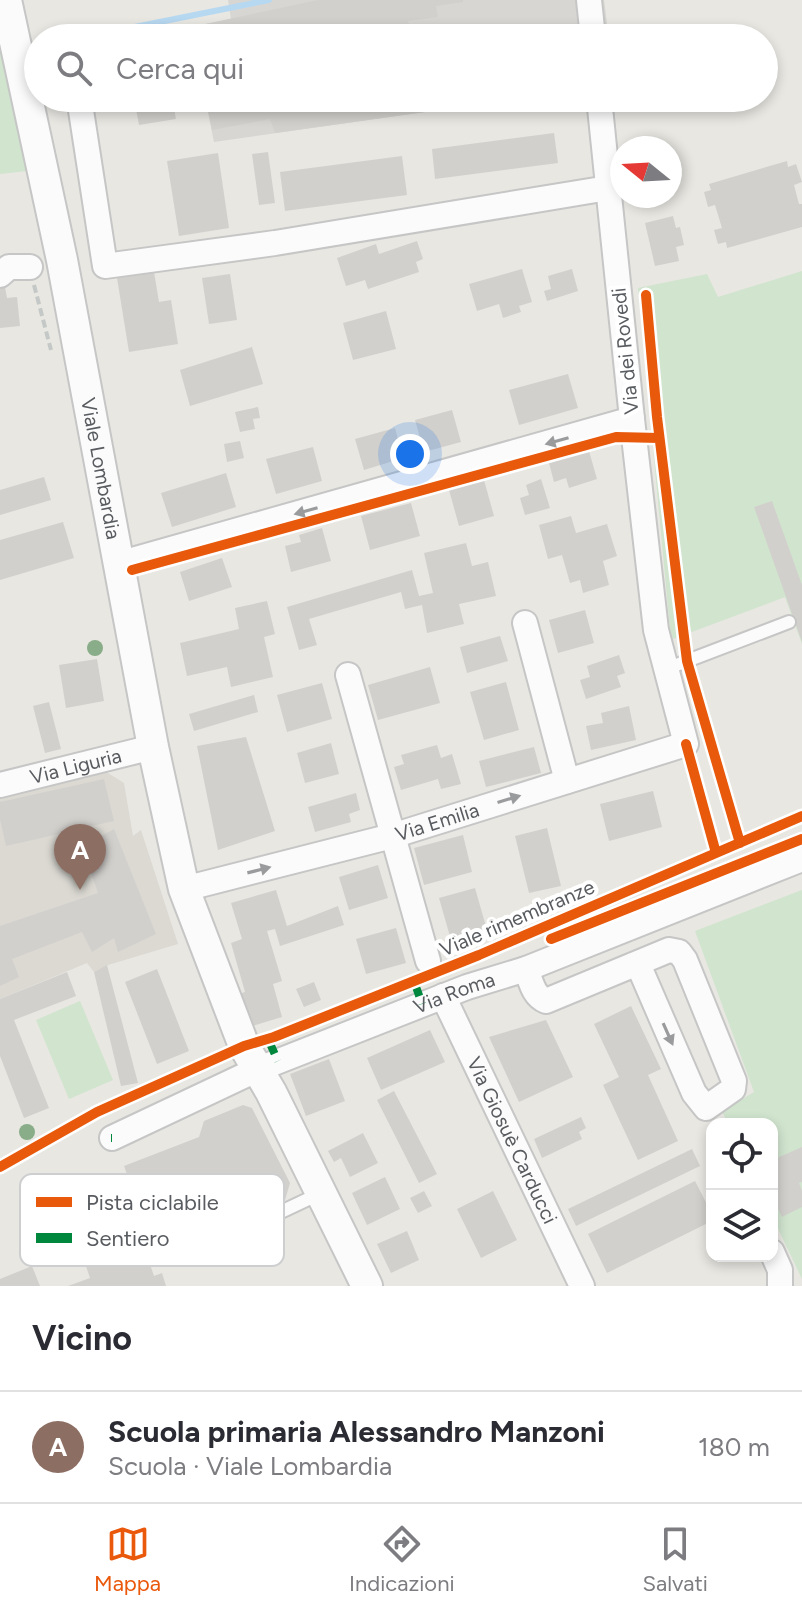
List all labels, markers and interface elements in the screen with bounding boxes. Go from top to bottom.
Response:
search box [24,24,778,112]
icon: search [52,46,96,90]
text: Cerca qui [116,50,244,87]
north arrow [610,136,682,208]
street label: Via dei Rovedi [606,287,644,415]
street label: Viale Lombardia [76,396,126,541]
your location [390,434,430,474]
one-way arrow [544,435,569,447]
one-way arrow [294,505,318,518]
street label: Via Liguria [28,743,124,789]
one-way arrow [498,792,522,805]
street label: Via Emilia [392,797,482,846]
pin: A [54,824,106,890]
one-way arrow [247,863,272,875]
street label: Viale rimembranze [436,875,598,961]
street label: Via Roma [410,967,498,1019]
one-way arrow [662,1022,675,1046]
street label: Via Giosuè Carducci [462,1053,562,1228]
map controls [706,1118,778,1262]
button: locate [706,1118,778,1190]
legend [20,1174,284,1266]
text: Pista ciclabile [86,1189,219,1216]
button: layers [706,1190,778,1262]
text: Sentiero [86,1225,169,1252]
text: Vicino [32,1318,132,1359]
text: Scuola primaria Alessandro Manzoni [108,1413,605,1450]
text: A [49,1431,67,1463]
text: 180 m [698,1431,770,1463]
text: Scuola · Viale Lombardia [108,1450,392,1482]
tab: Mappa [94,1522,161,1597]
tab: Indicazioni [349,1522,455,1597]
tab: Salvati [643,1522,708,1597]

